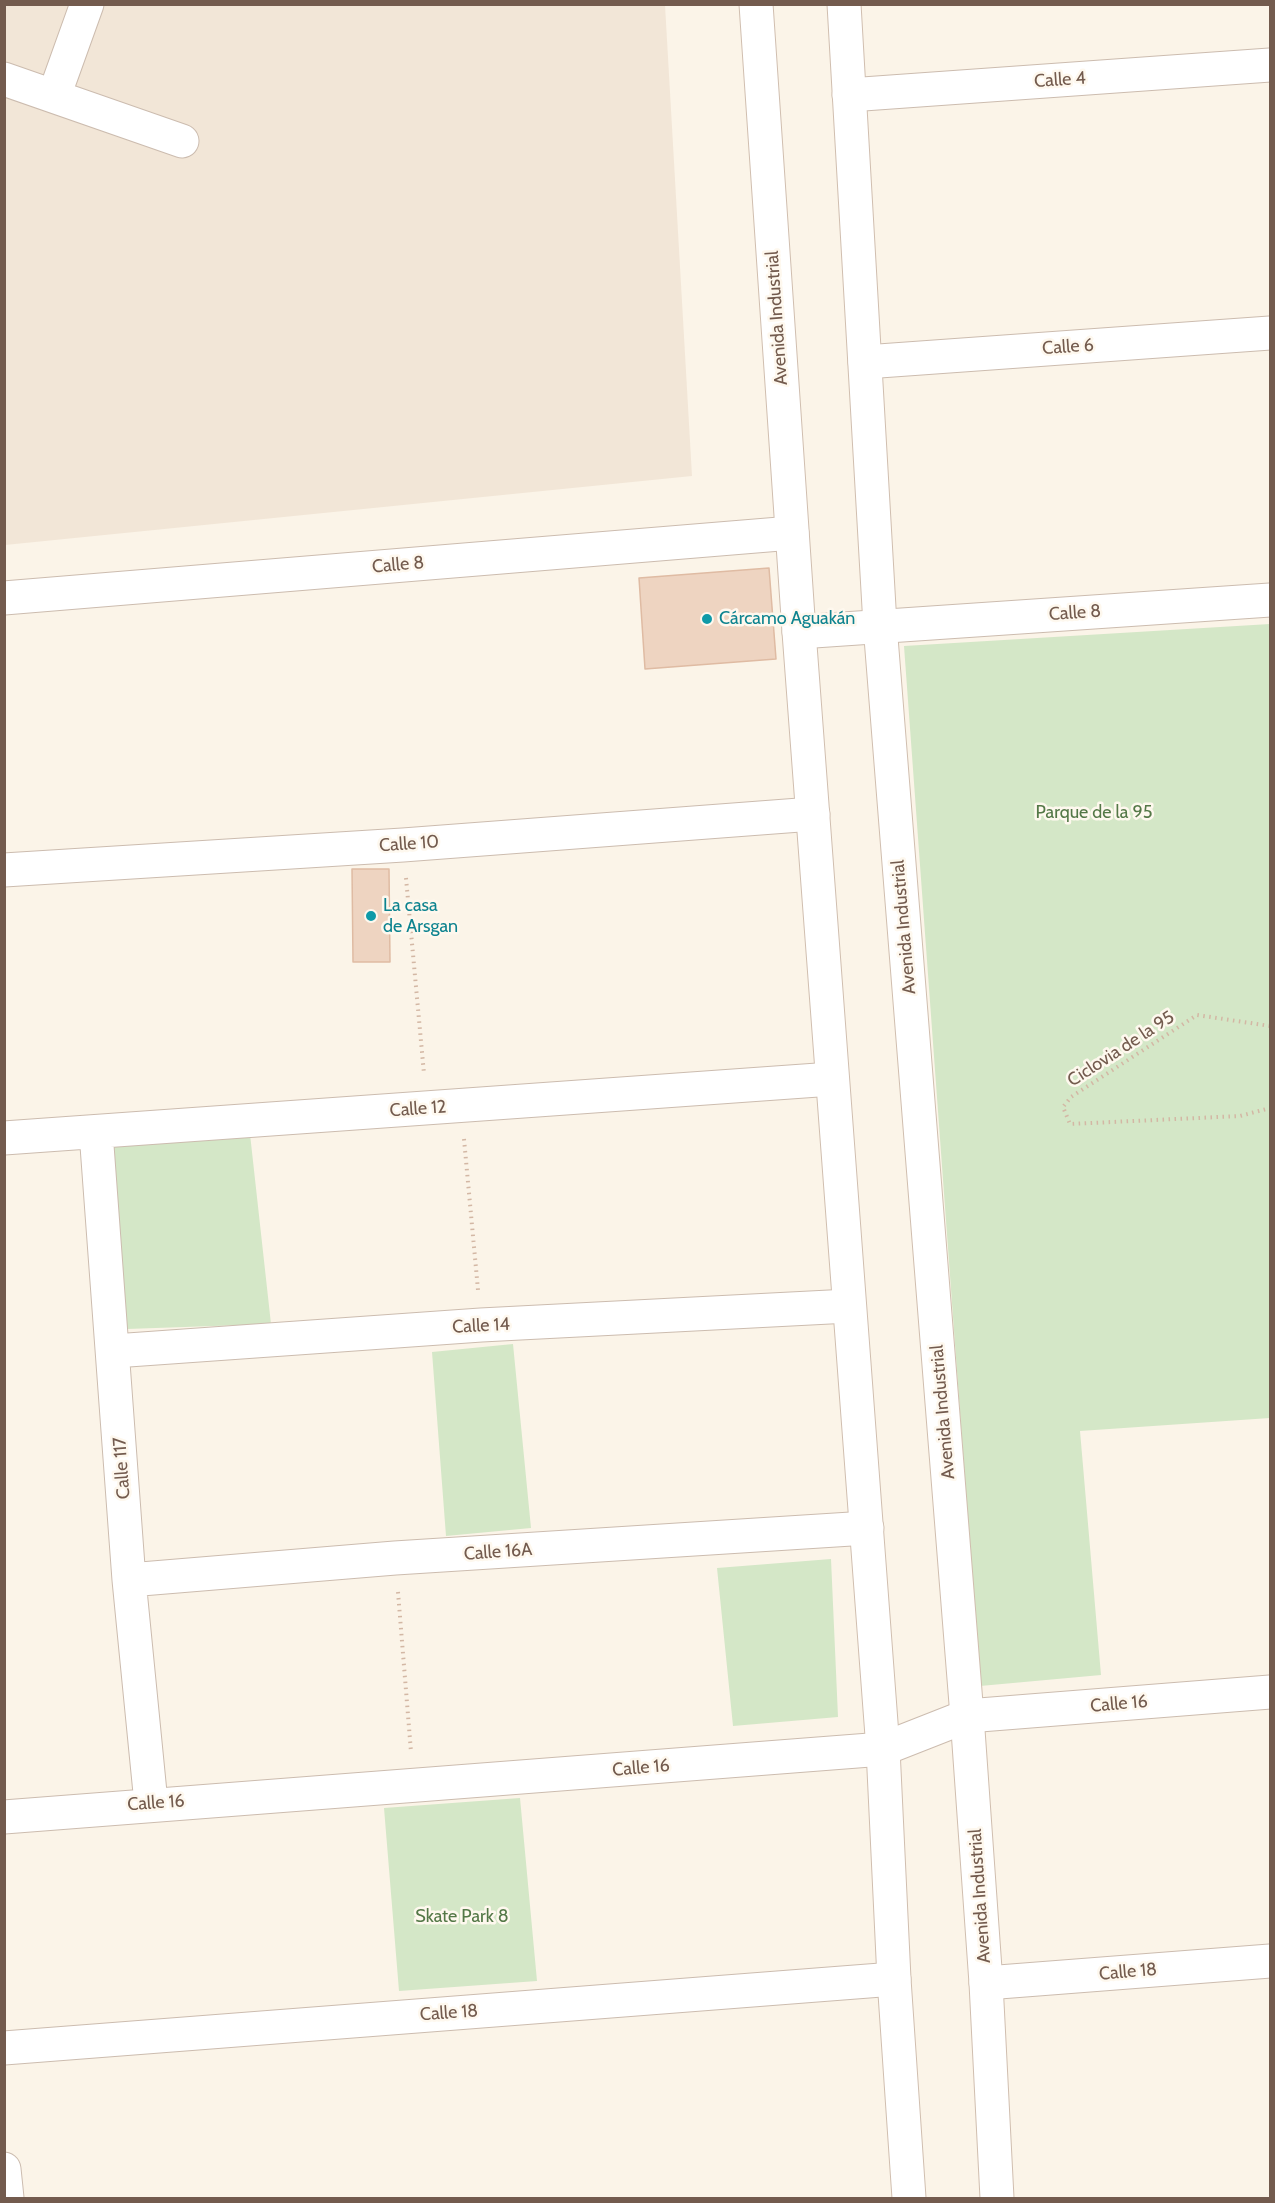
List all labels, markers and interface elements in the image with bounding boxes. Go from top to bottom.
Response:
street label: Calle 4 [1033,67,1087,93]
street label: Avenida Industrial [762,250,792,386]
street label: Calle 6 [1041,334,1095,360]
street label: Calle 8 [371,552,425,578]
street label: Calle 8 [1048,600,1102,626]
place label: Cárcamo Aguakán [719,608,855,630]
marker: Cárcamo Aguakán [700,612,714,626]
park label: Parque de la 95 [1035,802,1153,824]
street label: Calle 10 [378,831,440,857]
street label: Avenida Industrial [887,859,921,995]
place label: La casa de Arsgan [383,895,458,938]
marker: La casa de Arsgan [364,909,378,923]
street label: Ciclovia de la 95 [1064,1006,1178,1092]
street label: Calle 12 [389,1096,447,1122]
street label: Calle 14 [452,1314,510,1338]
street label: Avenida Industrial [926,1344,960,1480]
street label: Calle 117 [109,1436,135,1500]
street label: Calle 16A [463,1539,533,1565]
street label: Calle 16 [1089,1691,1149,1717]
street label: Calle 16 [611,1755,671,1781]
street label: Calle 16 [127,1790,185,1816]
street label: Avenida Industrial [965,1828,995,1964]
park label: Skate Park 8 [415,1906,509,1928]
street label: Calle 18 [1098,1959,1158,1985]
street label: Calle 18 [419,2000,479,2026]

